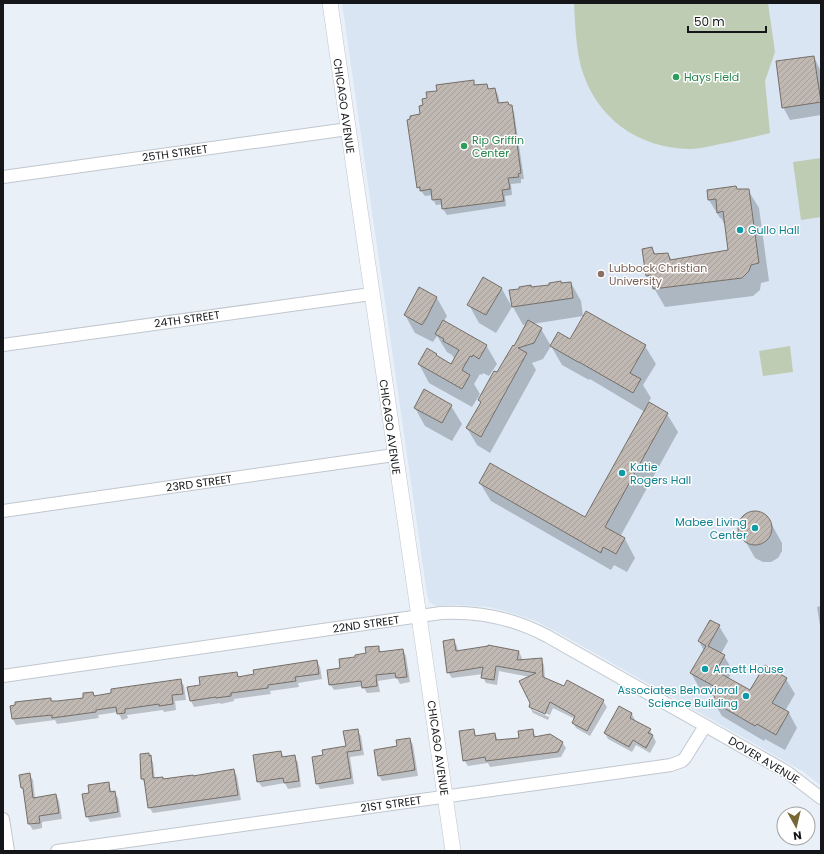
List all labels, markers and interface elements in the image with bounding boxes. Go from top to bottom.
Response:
scale bar [688,8,766,34]
text: 50 m [694,13,725,30]
street label: CHICAGO AVENUE [329,57,359,155]
place label: Hays Field [684,69,739,85]
marker: Hays Field [671,72,681,82]
place label: Rip Griffin Center [472,132,524,161]
street label: 25TH STREET [141,140,209,166]
marker: Rip Griffin Center [459,141,469,151]
place label: Gullo Hall [748,222,799,238]
marker: Gullo Hall [735,225,745,235]
place label: Lubbock Christian University [609,260,707,289]
marker: Lubbock Christian University [596,269,606,279]
street label: 24TH STREET [153,306,221,332]
street label: CHICAGO AVENUE [375,378,405,476]
place label: Katie Rogers Hall [630,459,691,488]
marker: Katie Rogers Hall [617,468,627,478]
street label: 23RD STREET [165,470,233,496]
place label: Mabee Living Center [675,514,747,543]
marker: Mabee Living Center [750,523,760,533]
street label: 22ND STREET [331,611,401,637]
place label: Arnett House [713,661,784,677]
marker: Arnett House [700,664,710,674]
place label: Associates Behavioral Science Building [618,682,738,711]
marker: Associates Behavioral Science Building [741,691,751,701]
street label: CHICAGO AVENUE [423,699,453,797]
street label: DOVER AVENUE [725,732,803,788]
street label: 21ST STREET [359,792,423,816]
north arrow [776,806,816,846]
text: N [792,827,803,844]

